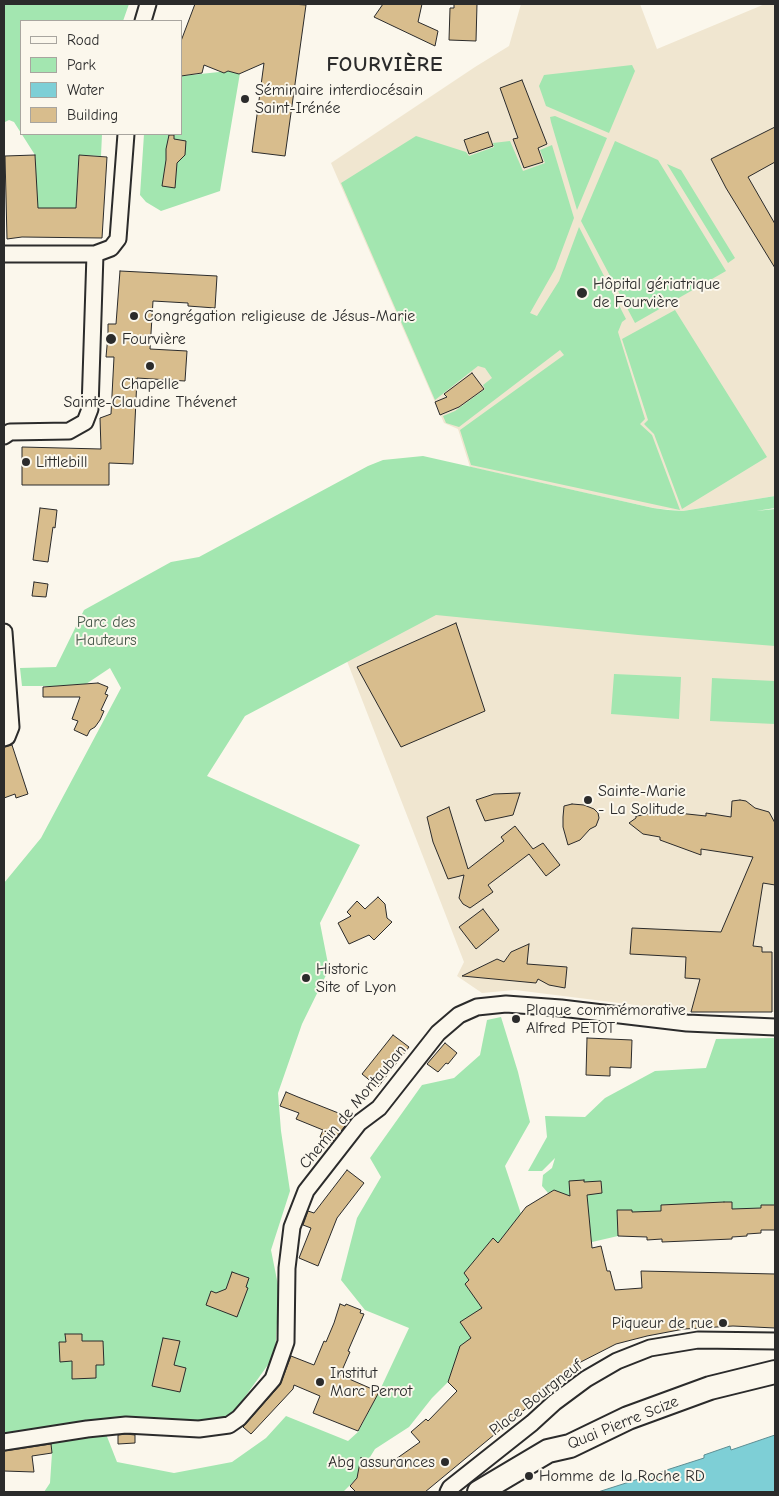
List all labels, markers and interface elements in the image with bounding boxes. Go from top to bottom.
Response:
legend [20,20,182,135]
text: Road [67,31,99,49]
district label: FOURVIÈRE [325,52,445,78]
text: Park [67,56,96,74]
place label: Séminaire interdiocésain Saint-Irénée [255,80,423,118]
text: Water [67,81,104,99]
marker: Séminaire interdiocésain Saint-Irénée [239,93,251,105]
text: Building [67,106,118,124]
place label: Hôpital gériatrique de Fourvière [593,274,720,312]
marker: Hôpital gériatrique de Fourvière [575,286,589,300]
place label: Congrégation religieuse de Jésus-Marie [144,306,415,326]
marker: Congrégation religieuse de Jésus-Marie [128,310,140,322]
place label: Fourvière [122,329,186,349]
marker: Fourvière [104,332,118,346]
marker: Chapelle Sainte-Claudine Thévenet [144,360,156,372]
place label: Chapelle Sainte-Claudine Thévenet [64,374,236,412]
place label: Littlebill [36,452,88,472]
marker: Littlebill [20,456,32,468]
park label: Parc des Hauteurs [75,612,137,650]
place label: Sainte-Marie - La Solitude [598,781,686,819]
marker: Sainte-Marie - La Solitude [582,794,594,806]
place label: Historic Site of Lyon [316,959,396,997]
marker: Historic Site of Lyon [300,972,312,984]
place label: Plaque commémorative Alfred PETOT [526,1000,686,1038]
marker: Plaque commémorative Alfred PETOT [510,1013,522,1025]
street label: Chemin de Montauban [295,1041,411,1173]
place label: Piqueur de rue [612,1313,713,1333]
marker: Piqueur de rue [717,1317,729,1329]
street label: Place Bourgneuf [486,1356,586,1440]
place label: Institut Marc Perrot [330,1363,412,1401]
marker: Institut Marc Perrot [314,1376,326,1388]
street label: Quai Pierre Scize [565,1392,681,1454]
place label: Abg assurances [328,1452,435,1472]
marker: Abg assurances [439,1456,451,1468]
place label: Homme de la Roche RD [539,1466,705,1486]
marker: Homme de la Roche RD [523,1470,535,1482]

